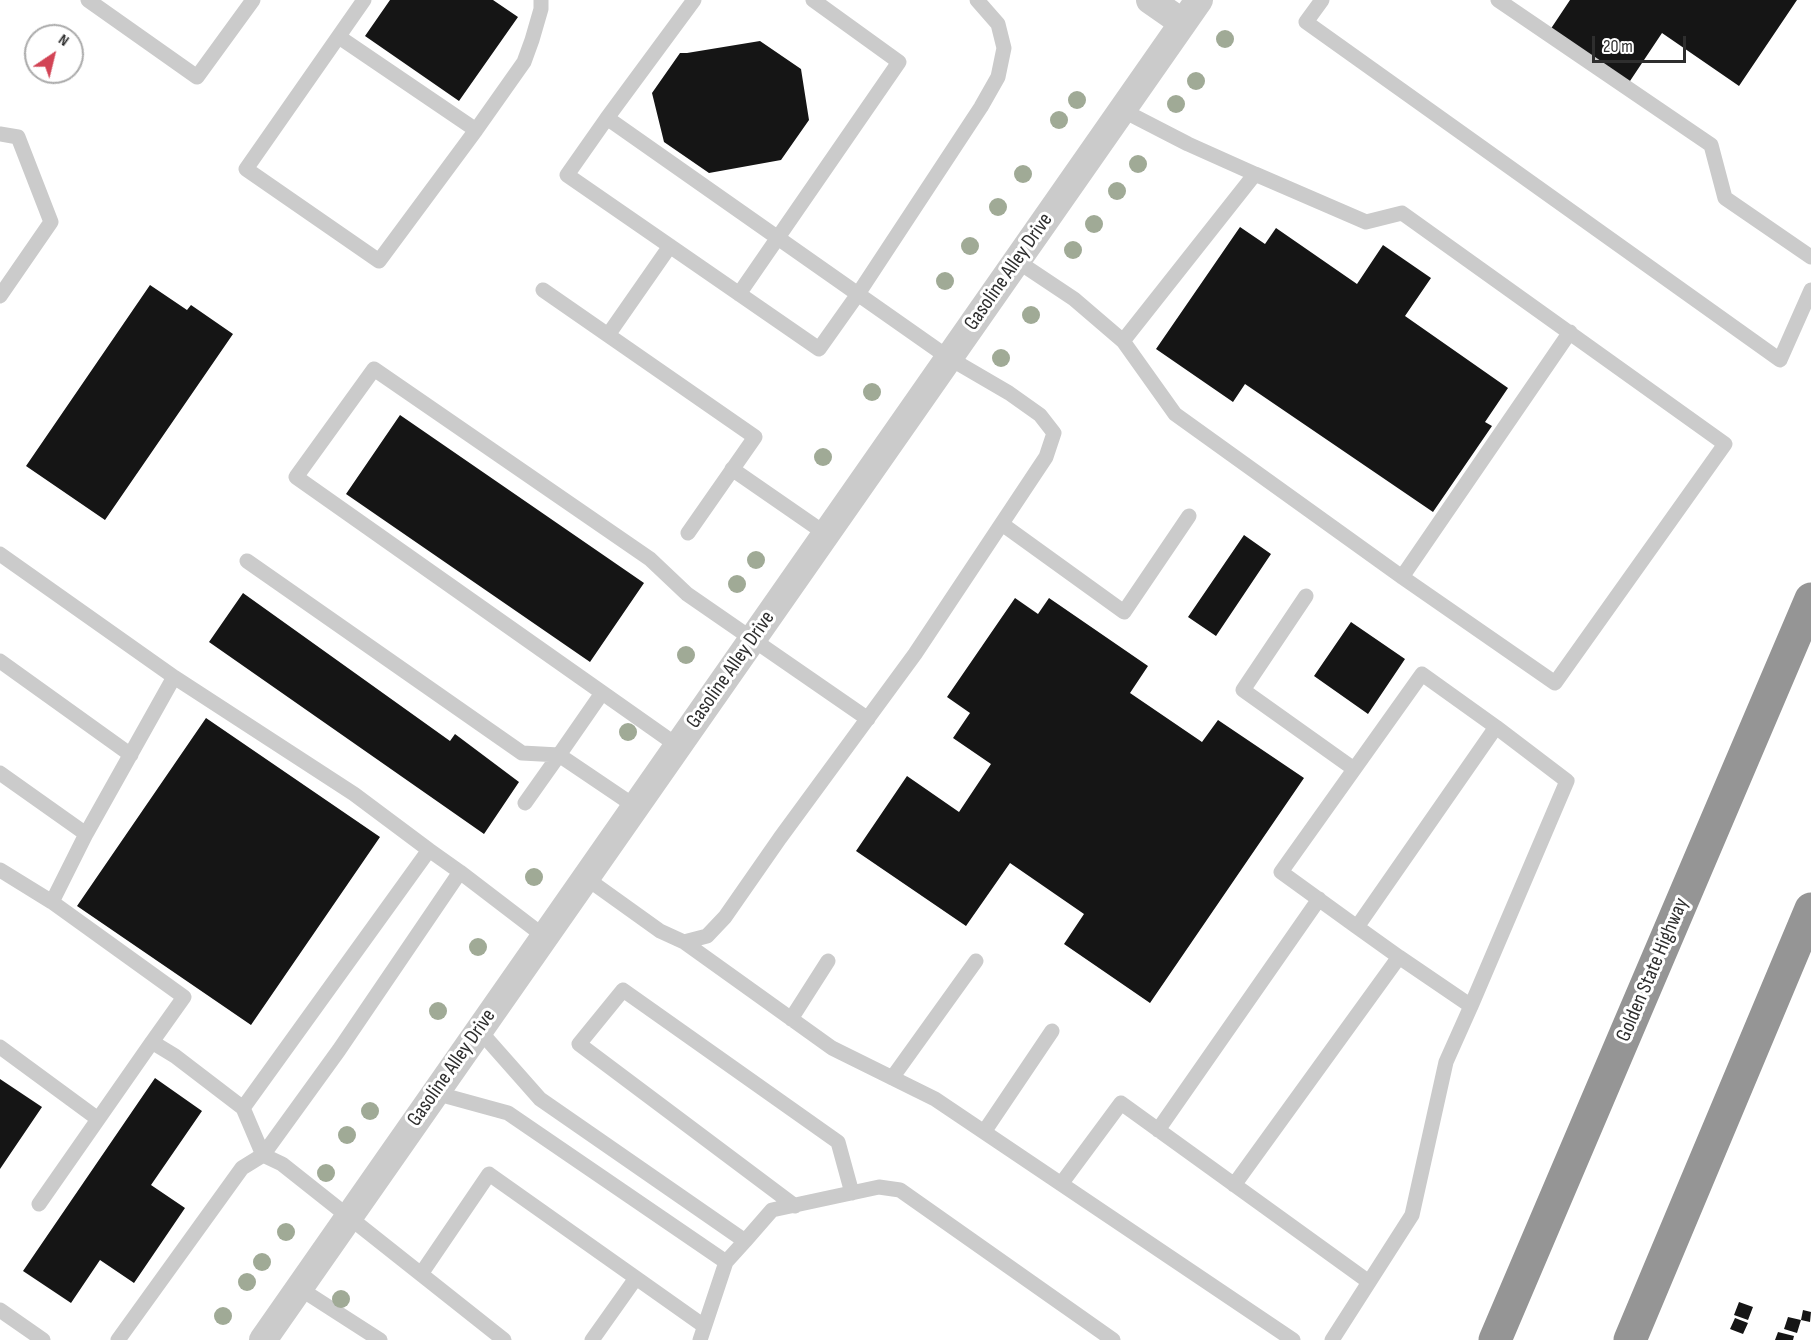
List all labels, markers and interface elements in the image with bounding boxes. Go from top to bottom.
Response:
north arrow [24,24,84,84]
scale bar [1595,24,1690,62]
text: N [55,30,72,51]
text: 20 m [1603,36,1633,57]
street label: Gasoline Alley Drive [959,209,1059,335]
street label: Gasoline Alley Drive [681,607,781,733]
street label: Golden State Highway [1611,894,1695,1046]
street label: Gasoline Alley Drive [402,1005,502,1131]

